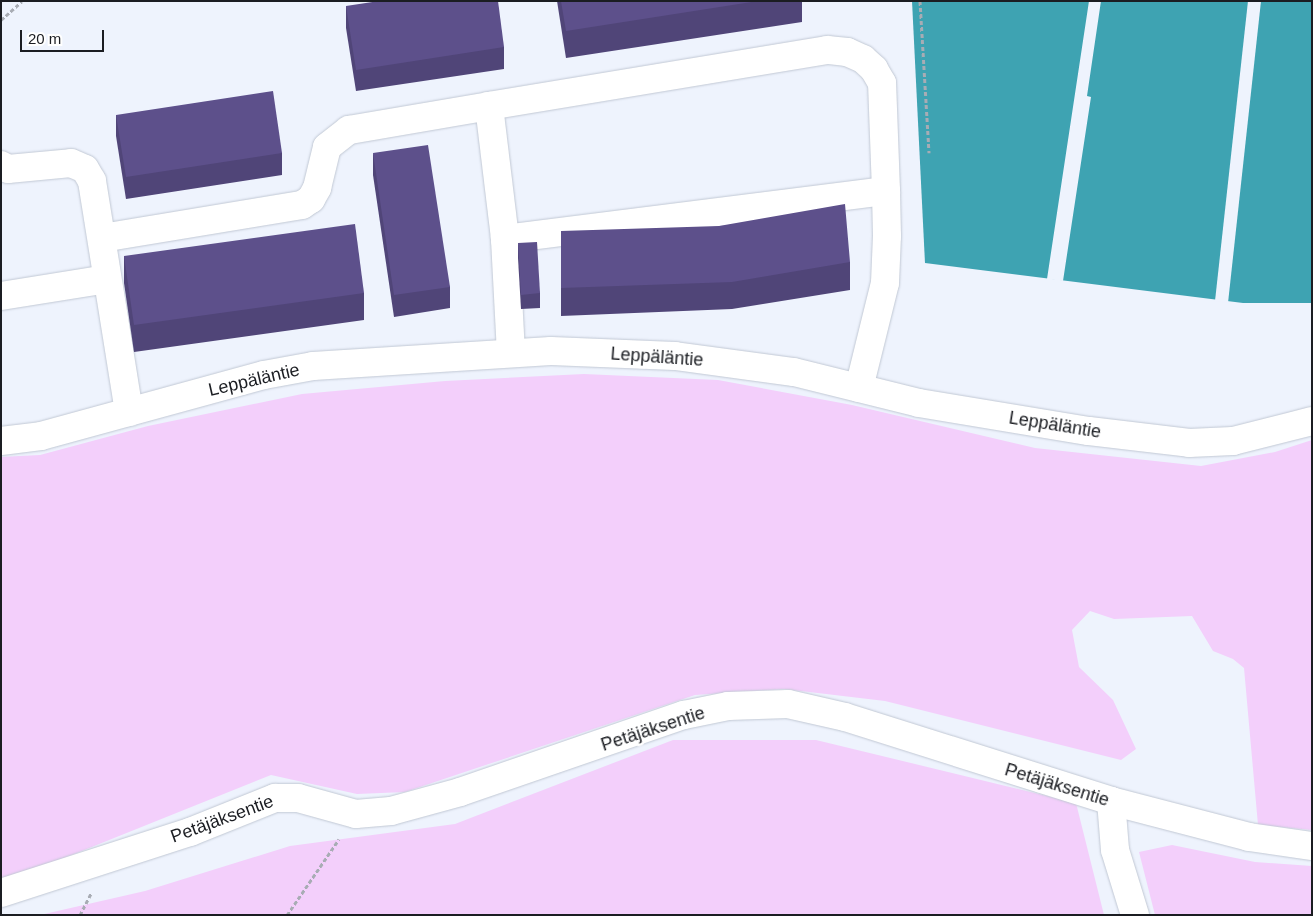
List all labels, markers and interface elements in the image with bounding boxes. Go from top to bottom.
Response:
scale bar [22,20,106,52]
text: 20 m [28,30,61,47]
street label: Leppäläntie [610,343,704,371]
street label: Leppäläntie [206,359,302,401]
street label: Leppäläntie [1007,407,1103,443]
street label: Petäjäksentie [598,702,708,756]
street label: Petäjäksentie [1002,759,1112,811]
street label: Petäjäksentie [168,790,276,848]

